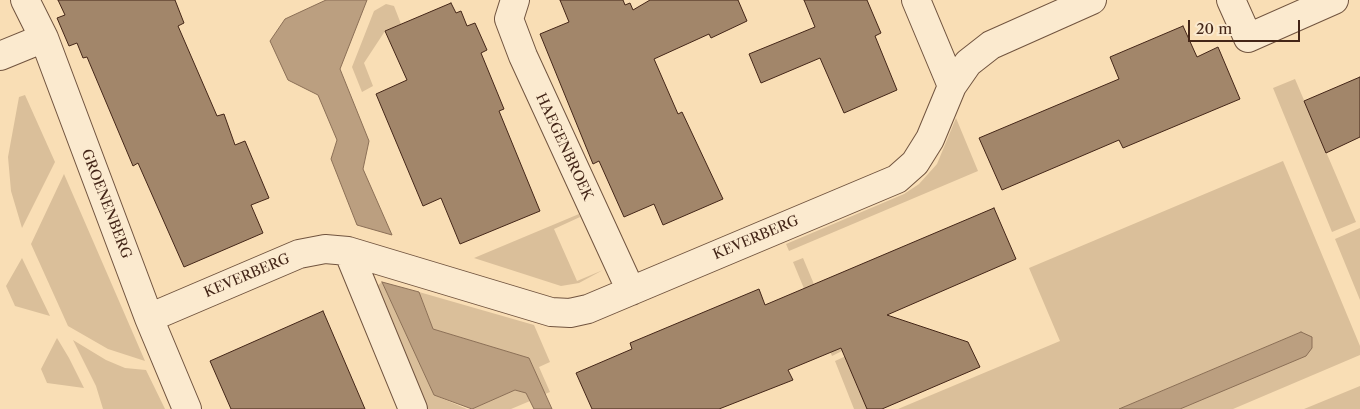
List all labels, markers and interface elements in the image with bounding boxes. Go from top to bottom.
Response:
scale bar [1190,10,1302,42]
text: 20 m [1196,19,1232,38]
street label: HAEGENBROEK [532,91,596,203]
street label: GROENENBERG [77,147,135,261]
street label: KEVERBERG [711,212,801,264]
street label: KEVERBERG [202,250,292,302]

